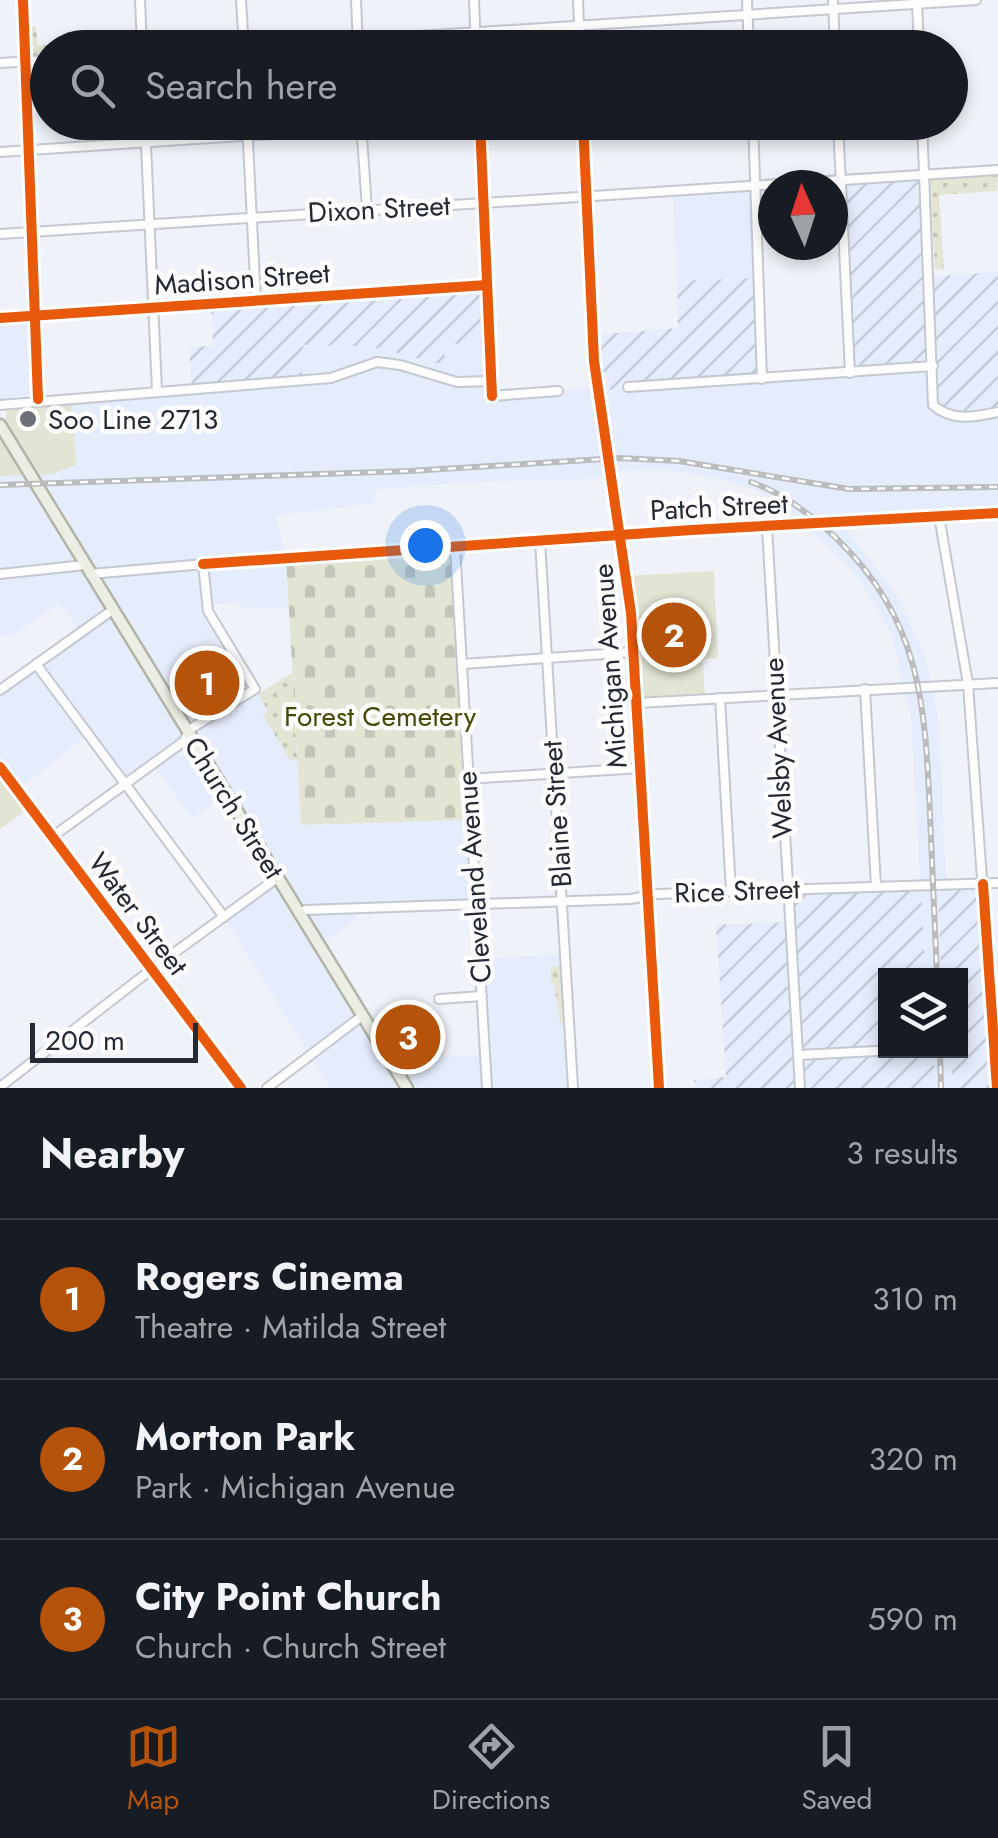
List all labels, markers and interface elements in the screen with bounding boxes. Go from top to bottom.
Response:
search box [30,30,968,140]
icon: search [65,58,120,113]
text: Search here [145,58,337,113]
north arrow [758,170,848,260]
street label: Dixon Street [307,185,452,233]
street label: Madison Street [153,252,331,306]
place label: Soo Line 2713 [48,399,218,440]
marker: Soo Line 2713 [17,408,39,430]
street label: Patch Street [649,483,789,531]
your location [400,520,451,571]
street label: Michigan Avenue [582,562,638,770]
pin: 2 [642,598,706,672]
pin: 1 [174,646,240,720]
street label: Welsby Avenue [753,656,803,840]
park label: Forest Cemetery [284,696,477,737]
street label: Church Street [174,729,294,887]
street label: Blaine Street [531,739,583,889]
street label: Cleveland Avenue [446,770,502,984]
street label: Water Street [78,844,198,984]
street label: Rice Street [673,868,801,914]
map controls [878,968,968,1058]
button: layers [878,968,968,1058]
pin: 3 [376,1000,440,1074]
scale bar [30,1018,198,1062]
text: 200 m [45,1020,125,1061]
text: Nearby [40,1123,184,1184]
text: 3 results [846,1130,958,1176]
text: Rogers Cinema [135,1249,404,1304]
text: 1 [64,1276,81,1322]
text: 310 m [872,1276,958,1322]
text: Theatre · Matilda Street [135,1304,446,1350]
text: Morton Park [135,1409,355,1464]
text: 2 [62,1436,83,1482]
text: 320 m [869,1436,958,1482]
text: Park · Michigan Avenue [135,1464,455,1510]
text: City Point Church [135,1569,442,1624]
text: 3 [63,1596,82,1642]
text: 590 m [868,1596,958,1642]
text: Church · Church Street [135,1624,446,1670]
tab: Map [126,1719,181,1820]
tab: Directions [432,1719,550,1820]
tab: Saved [801,1719,872,1820]

